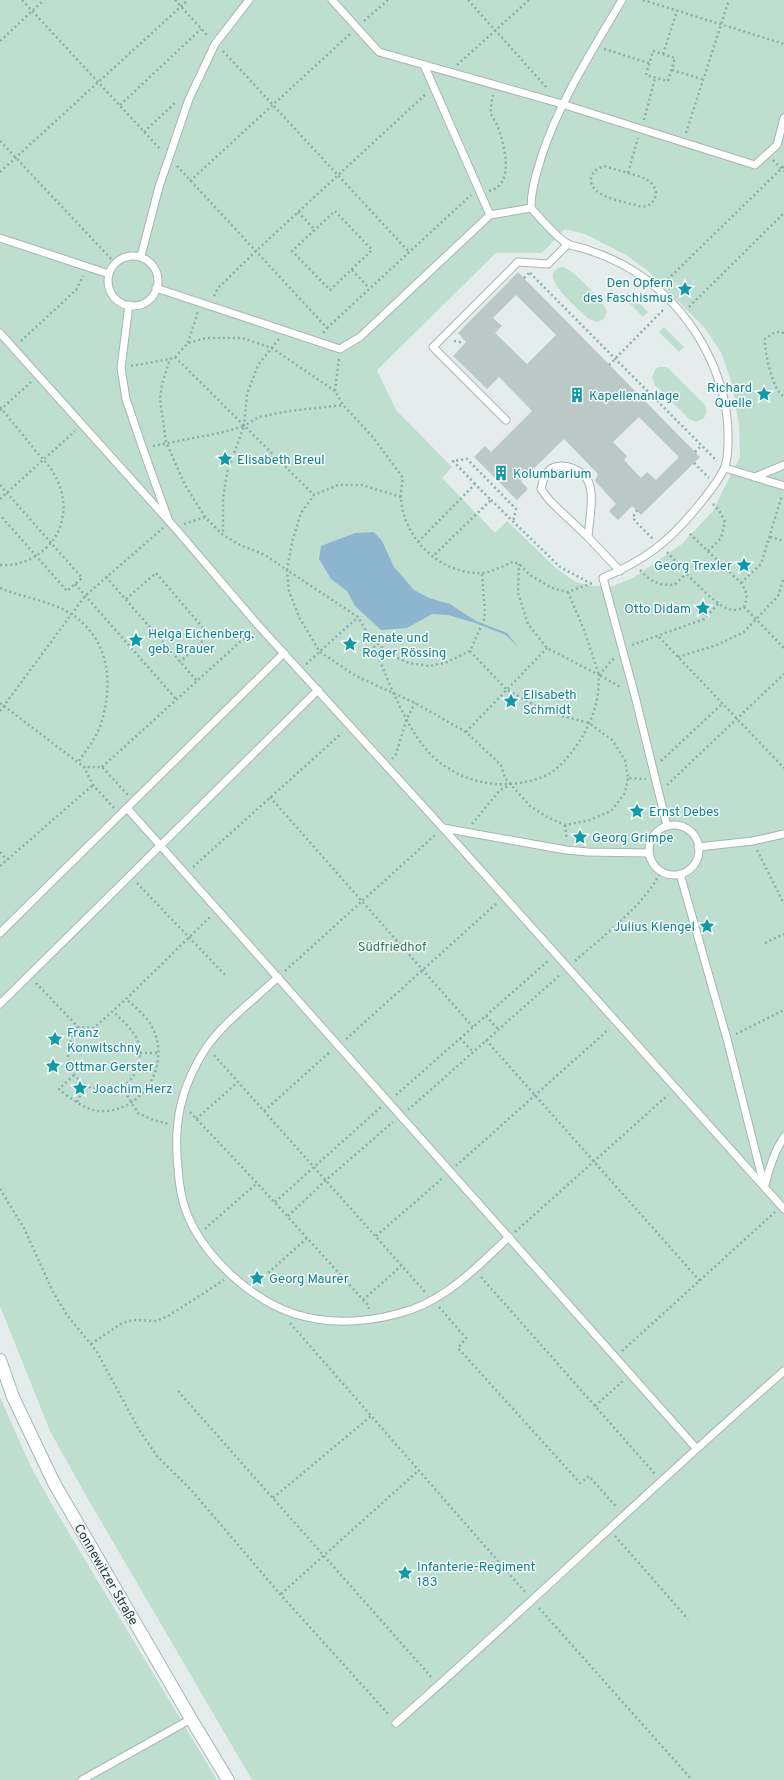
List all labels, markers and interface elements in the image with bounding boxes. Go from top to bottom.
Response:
place label: Den Opfern des Faschismus [583,276,673,307]
place icon: Den Opfern des Faschismus [676,280,694,298]
place label: Richard Quelle [707,381,752,412]
place icon: Richard Quelle [755,385,773,403]
building icon: Kapellenanlage [568,386,586,404]
place label: Kapellenanlage [589,389,679,405]
place icon: Elisabeth Breul [216,450,234,468]
place label: Elisabeth Breul [237,453,325,469]
building icon: Kolumbarium [492,464,510,482]
place label: Kolumbarium [513,467,592,483]
place icon: Georg Trexler [735,556,753,574]
place label: Georg Trexler [654,559,732,575]
place icon: Otto Didam [694,599,712,617]
place label: Otto Didam [624,602,691,618]
place label: Helga Eichenberg, geb. Brauer [148,627,254,658]
place icon: Helga Eichenberg, geb. Brauer [127,631,145,649]
place label: Renate und Roger Rössing [362,631,446,662]
place icon: Renate und Roger Rössing [341,635,359,653]
place label: Elisabeth Schmidt [523,688,577,719]
place icon: Elisabeth Schmidt [502,692,520,710]
place icon: Ernst Debes [628,802,646,820]
place label: Ernst Debes [649,805,719,821]
place icon: Georg Grimpe [571,828,589,846]
place label: Georg Grimpe [592,831,673,847]
place icon: Julius Klengel [698,917,716,935]
place label: Julius Klengel [613,920,695,936]
park label: Südfriedhof [358,940,427,956]
place label: Franz Konwitschny [67,1026,141,1057]
place icon: Franz Konwitschny [46,1030,64,1048]
place icon: Ottmar Gerster [44,1057,62,1075]
place label: Ottmar Gerster [65,1060,154,1076]
place icon: Joachim Herz [71,1079,89,1097]
place label: Joachim Herz [92,1082,173,1098]
place icon: Georg Maurer [248,1269,266,1287]
place label: Georg Maurer [269,1272,349,1288]
street label: Connewitzer Straße [70,1521,141,1629]
place label: Infanterie-Regiment 183 [417,1560,535,1591]
place icon: Infanterie-Regiment 183 [396,1564,414,1582]

